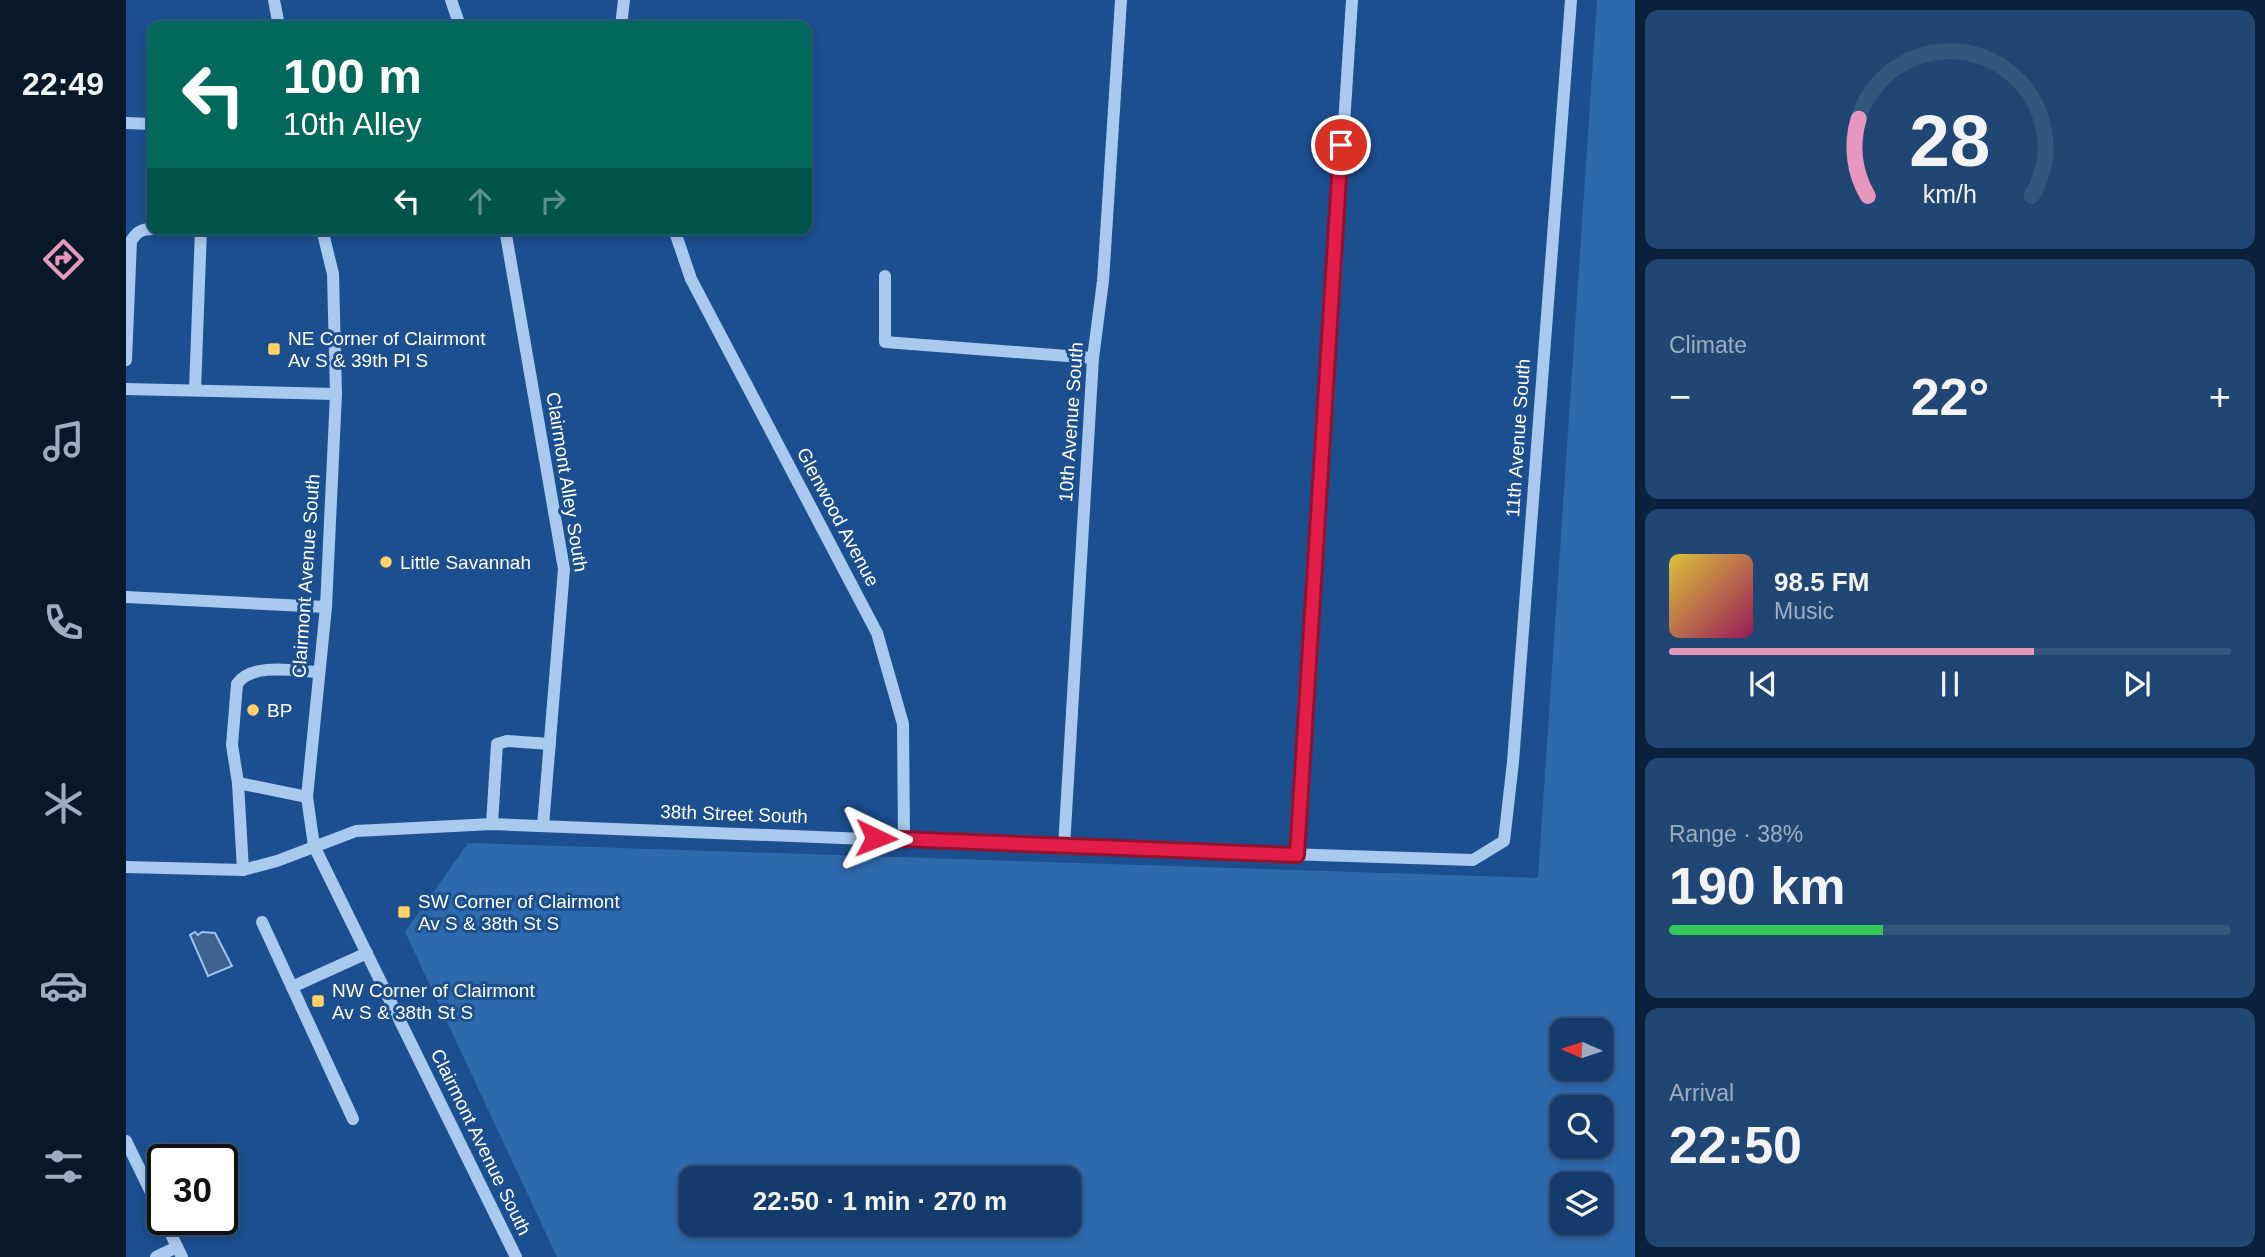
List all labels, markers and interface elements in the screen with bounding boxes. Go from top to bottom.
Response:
icon: left [168,49,259,140]
text: 100 m [283,49,422,103]
text: 22:49 [22,66,104,102]
text: 28 [1910,100,1990,181]
text: 10th Alley [283,106,422,142]
pin [1311,115,1371,175]
icon: arrive [1322,126,1360,164]
text: km/h [1923,180,1977,208]
icon: left [388,182,426,220]
icon: ahead [461,182,499,220]
icon: right [534,182,572,220]
icon: directions [39,235,88,284]
place label: NE Corner of Clairmont Av S & 39th Pl S [288,328,486,371]
text: Climate [1669,332,1747,358]
marker: NE Corner of Clairmont Av S & 39th Pl S [266,341,282,357]
street label: 10th Avenue South [1055,341,1087,503]
street label: 11th Avenue South [1502,358,1534,518]
text: 22° [1911,368,1989,426]
text: − [1669,376,1691,418]
text: + [2209,376,2231,418]
street label: Clairmont Alley South [542,391,592,573]
icon: music [39,417,88,466]
street label: Glenwood Avenue [793,444,883,590]
street label: Clairmont Avenue South [288,473,324,679]
place label: Little Savannah [400,552,531,573]
marker: Little Savannah [378,554,394,570]
text: 98.5 FM [1774,567,1869,597]
icon: phone [39,598,88,647]
text: Music [1774,598,1834,624]
icon: previous [1744,665,1782,703]
icon: pause [1931,665,1969,703]
icon: next [2118,665,2156,703]
place label: BP [267,700,292,721]
marker: BP [245,702,261,718]
icon: climate [39,779,88,828]
street label: 38th Street South [660,801,808,827]
position arrow [839,801,913,875]
text: Range · 38% [1669,821,1803,847]
text: 190 km [1669,857,1845,915]
place label: SW Corner of Clairmont Av S & 38th St S [418,891,620,934]
marker: SW Corner of Clairmont Av S & 38th St S [396,904,412,920]
icon: car [39,961,88,1010]
place label: NW Corner of Clairmont Av S & 38th St S [332,980,535,1023]
marker: NW Corner of Clairmont Av S & 38th St S [310,993,326,1009]
north arrow [1550,1018,1614,1082]
map controls [1550,1018,1613,1235]
street label: Clairmont Avenue South [427,1045,535,1239]
text: Arrival [1669,1080,1734,1106]
button: search [1550,1095,1613,1158]
text: 22:50 [1669,1116,1802,1174]
icon: filters [39,1142,88,1191]
speed limit sign: 30 [147,1144,238,1235]
button: layers [1550,1172,1613,1235]
text: 22:50 · 1 min · 270 m [753,1186,1007,1216]

